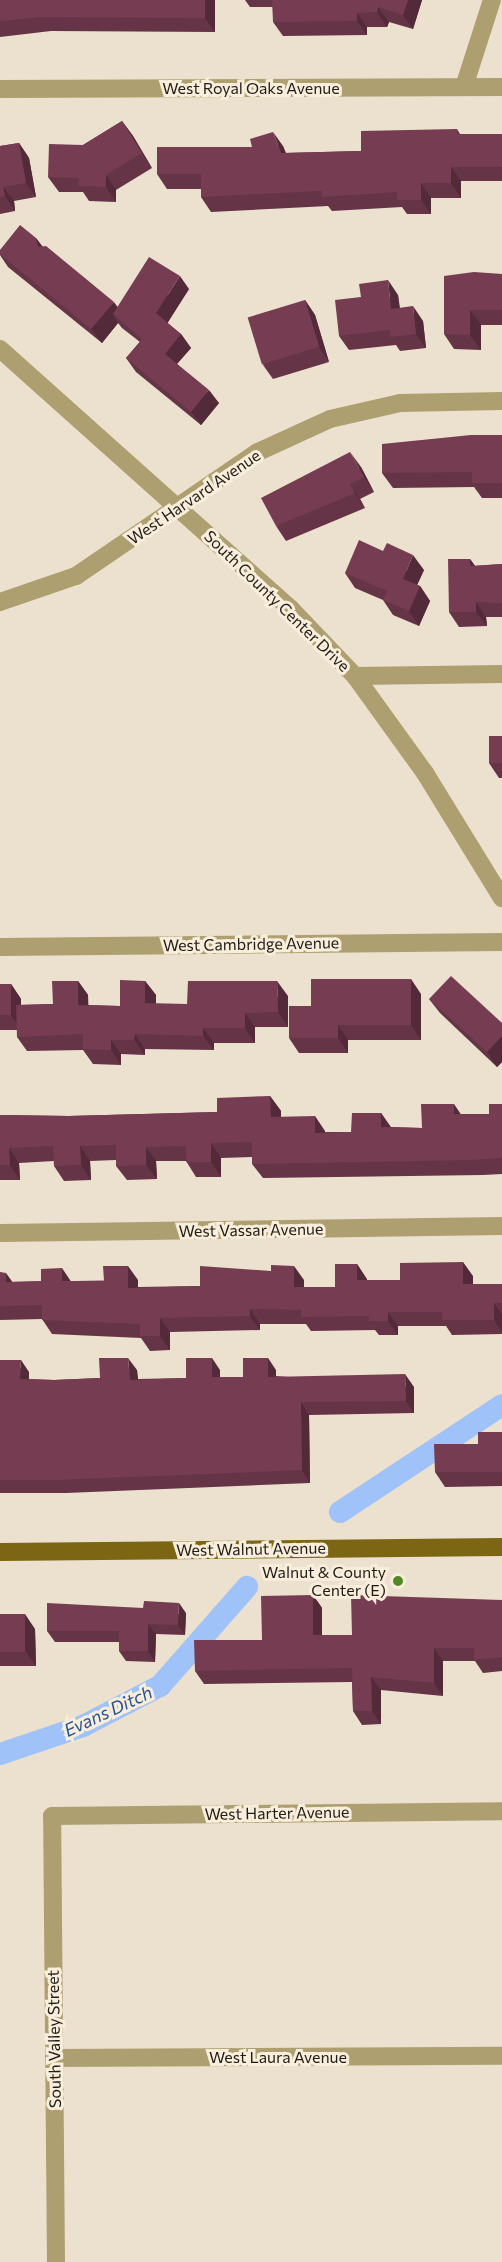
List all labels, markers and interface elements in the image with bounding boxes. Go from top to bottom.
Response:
street label: West Royal Oaks Avenue [162,78,340,98]
street label: West Harvard Avenue [124,446,264,548]
street label: South County Center Drive [200,526,354,676]
street label: West Cambridge Avenue [163,933,339,955]
street label: West Vassar Avenue [178,1219,324,1241]
street label: West Walnut Avenue [176,1538,326,1560]
place label: Walnut & County Center (E) [262,1562,386,1600]
marker: Walnut & County Center (E) [391,1574,405,1588]
water label: Evans Ditch [60,1681,156,1741]
street label: West Harter Avenue [204,1802,350,1824]
street label: South Valley Street [43,1970,65,2108]
street label: West Laura Avenue [209,2047,347,2067]

